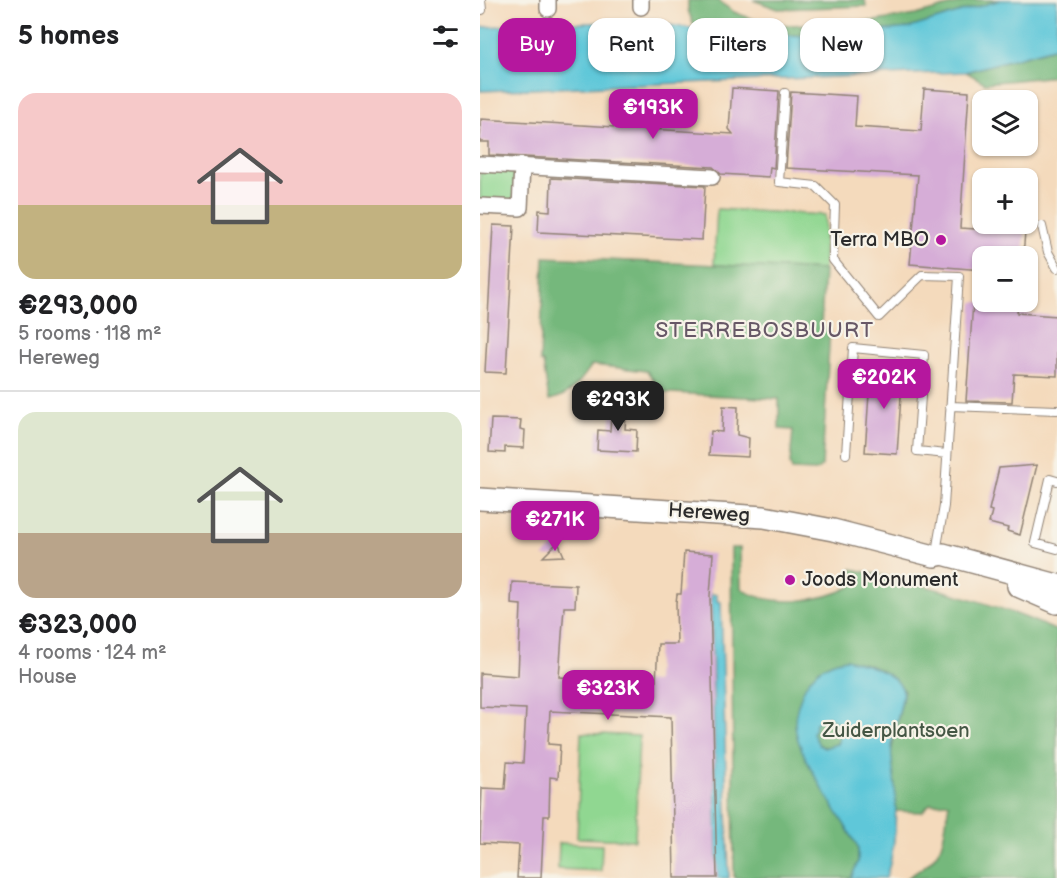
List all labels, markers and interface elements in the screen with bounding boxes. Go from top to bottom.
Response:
chip: Buy [498,18,576,72]
chip: Rent [588,18,675,72]
chip: Filters [687,18,788,72]
chip: New [800,18,884,72]
icon: filters [429,20,462,53]
text: 5 homes [18,21,119,52]
pin: €193K [611,89,695,140]
map controls [972,90,1038,312]
button: layers [972,90,1038,156]
text: €193K [623,96,683,120]
icon: home [186,132,294,240]
button: + [972,168,1038,234]
place label: Terra MBO [830,228,929,252]
marker: Terra MBO [934,233,948,247]
button: − [972,246,1038,312]
text: €293,000 [18,291,138,322]
district label: STERREBOSBUURT [655,318,875,343]
text: 5 rooms · 118 m² [18,322,162,346]
text: Hereweg [18,346,100,370]
pin: €202K [842,359,926,410]
text: €202K [852,366,916,390]
pin: €293K [576,381,660,432]
text: €293K [586,388,650,412]
icon: home [186,451,294,559]
street label: Hereweg [667,498,751,528]
pin: €271K [513,501,597,552]
text: €271K [525,508,585,532]
place label: Joods Monument [802,568,958,592]
marker: Joods Monument [783,573,797,587]
text: €323,000 [18,610,137,641]
text: 4 rooms · 124 m² [18,641,167,665]
text: House [18,665,77,689]
pin: €323K [566,670,650,721]
text: €323K [576,677,640,701]
park label: Zuiderplantsoen [821,719,970,743]

